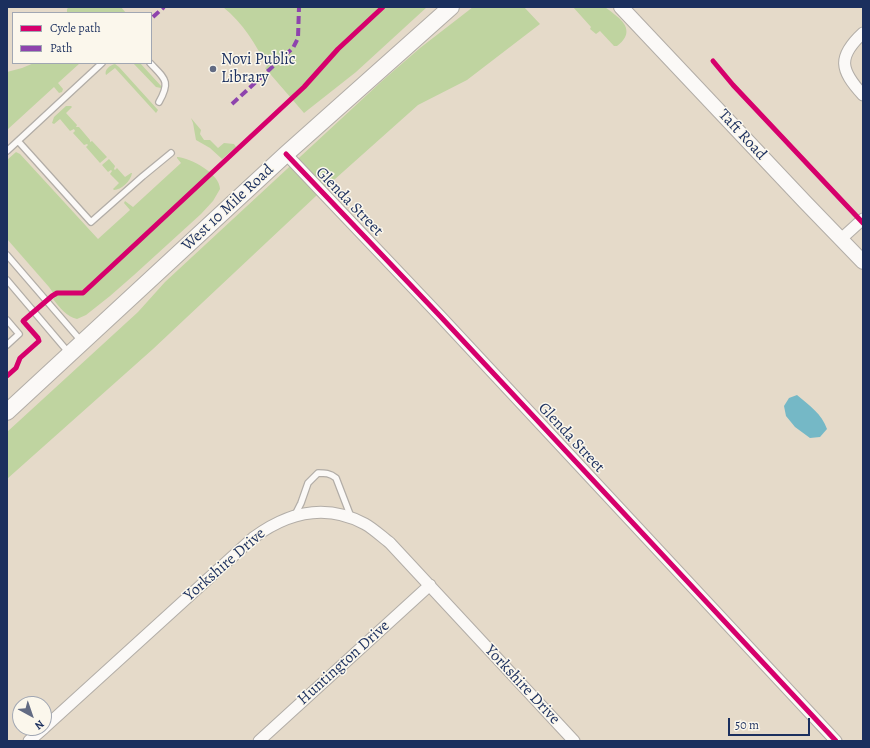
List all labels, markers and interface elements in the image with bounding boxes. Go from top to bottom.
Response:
legend [12,12,152,64]
text: Cycle path [50,20,101,36]
text: Path [50,40,72,56]
place label: Novi Public Library [221,50,295,88]
marker: Novi Public Library [208,64,218,74]
street label: Taft Road [714,106,770,164]
street label: West 10 Mile Road [178,161,278,255]
street label: Glenda Street [311,163,387,241]
street label: Glenda Street [534,399,608,477]
street label: Yorkshire Drive [180,524,270,606]
street label: Huntington Drive [294,617,394,709]
street label: Yorkshire Drive [480,641,564,729]
north arrow [12,696,52,736]
scale bar [730,710,812,736]
text: N [32,716,47,733]
text: 50 m [735,717,759,733]

